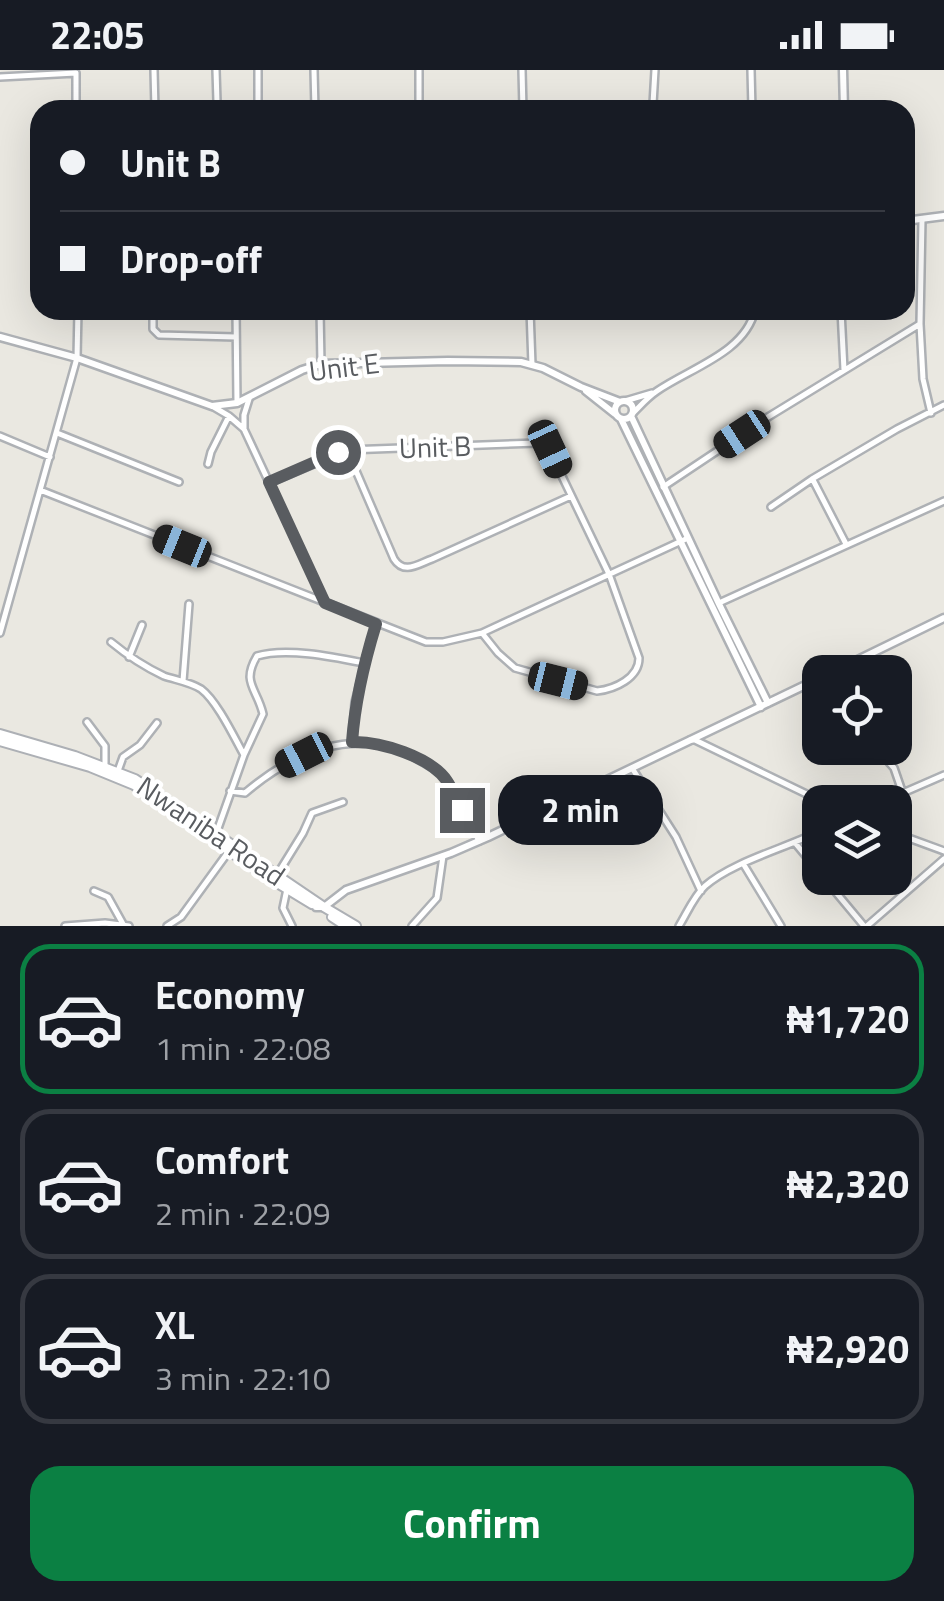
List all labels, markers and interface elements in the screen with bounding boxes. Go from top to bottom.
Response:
text: 22:05 [50,6,145,64]
text: Unit B [120,134,221,192]
text: Drop-off [120,230,262,288]
street label: Unit E [306,341,382,392]
car [709,405,775,463]
car [524,415,576,483]
street label: Unit B [398,424,472,469]
route start [316,430,361,475]
car [149,521,215,571]
map controls [802,655,912,895]
button: locate [802,655,912,765]
car [525,659,591,703]
car [270,728,338,782]
street label: Nwaniba Road [128,765,294,896]
callout: 2 min [497,775,662,845]
button: layers [802,785,912,895]
text: 2 min [542,786,619,834]
route end [440,788,485,833]
text: Economy [155,966,305,1024]
icon: car [35,974,125,1064]
text: ₦1,720 [786,990,909,1048]
text: 1 min · 22:08 [155,1024,331,1072]
text: Comfort [155,1131,289,1189]
icon: car [35,1139,125,1229]
text: ₦2,320 [786,1155,909,1213]
text: 2 min · 22:09 [155,1189,331,1237]
text: XL [155,1296,195,1354]
icon: car [35,1304,125,1394]
text: ₦2,920 [786,1320,909,1378]
text: 3 min · 22:10 [155,1354,331,1402]
button: Confirm [30,1466,914,1581]

